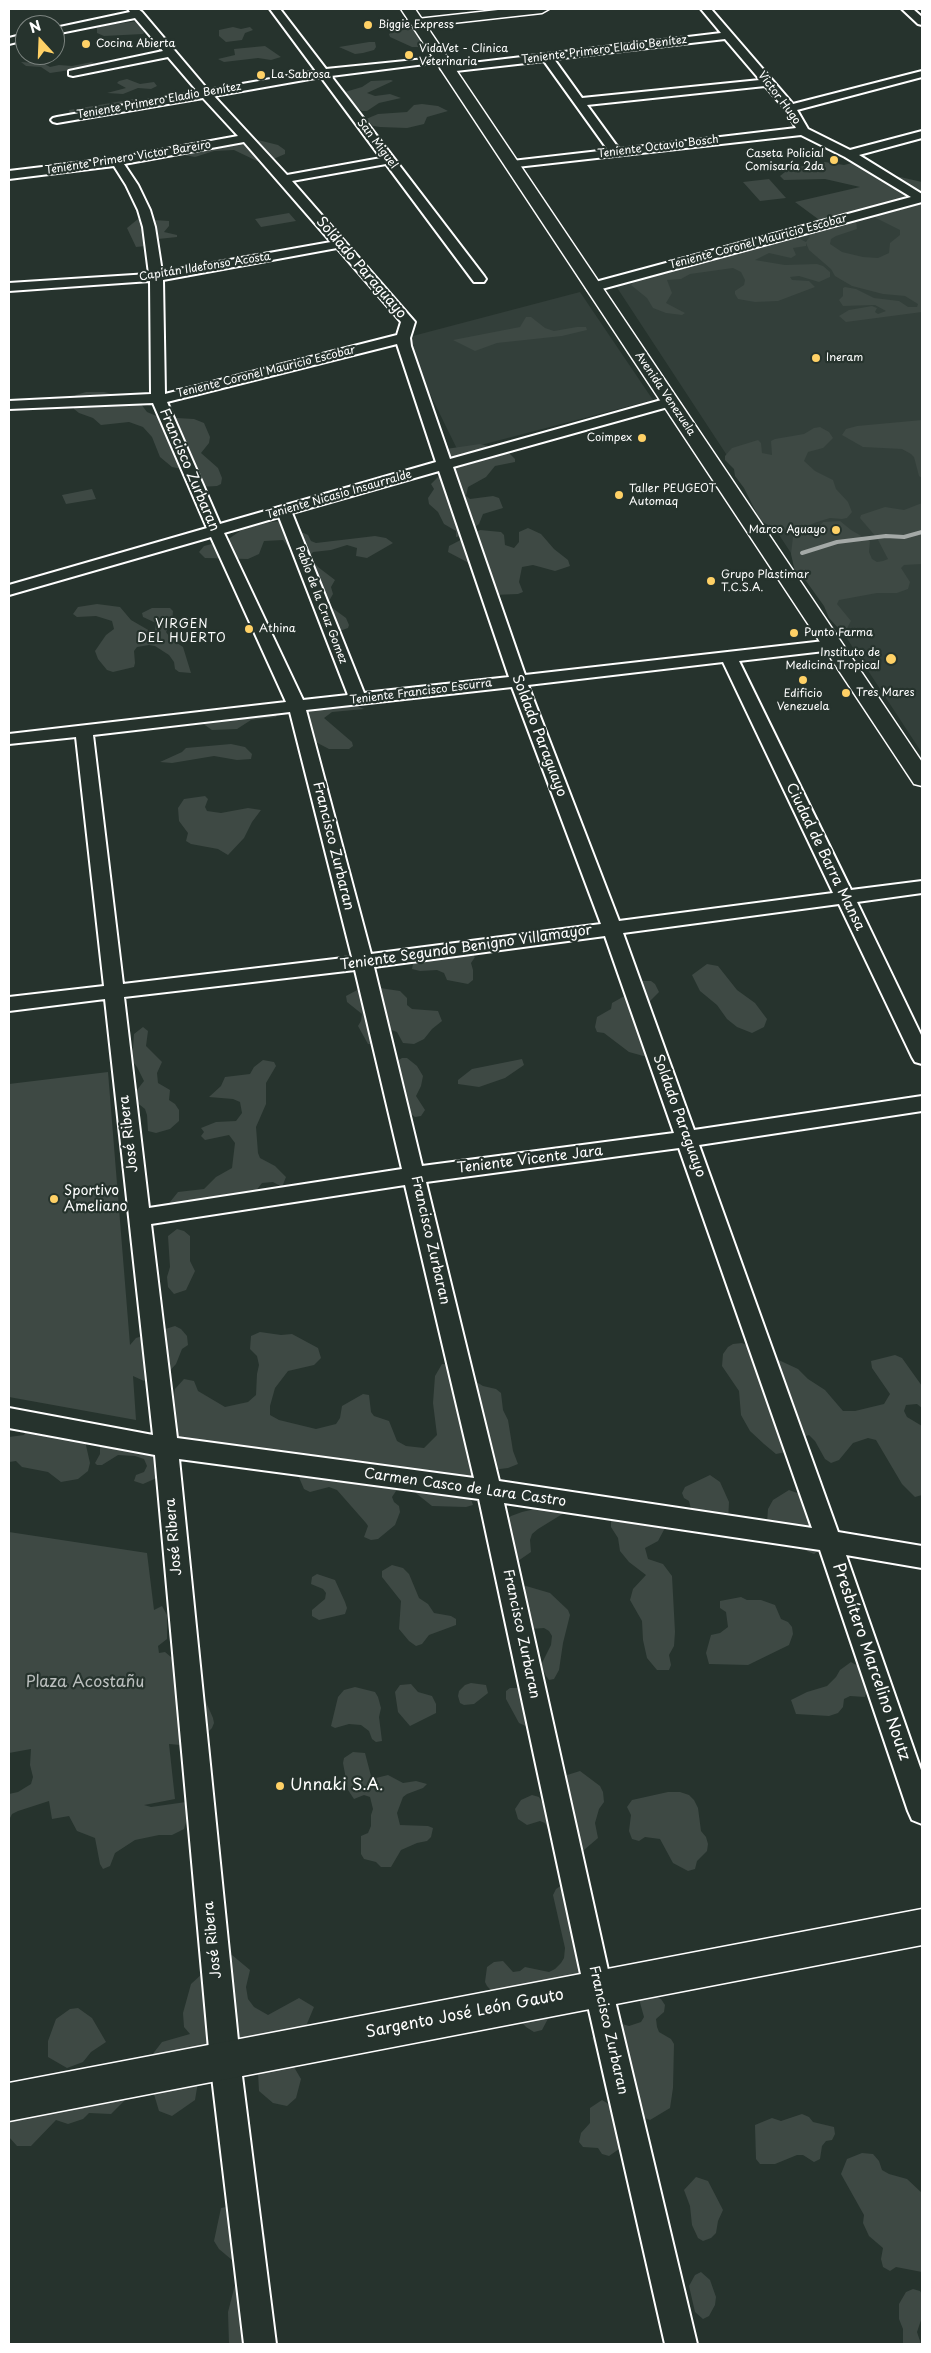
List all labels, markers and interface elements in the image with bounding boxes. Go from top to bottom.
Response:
north arrow [15,15,65,65]
text: N [26,15,44,38]
place label: Biggie Express [378,18,454,32]
marker: Biggie Express [362,19,374,31]
street label: Teniente Primero Eladio Benítez [521,33,687,67]
place label: Cocina Abierta [96,37,176,51]
marker: Cocina Abierta [80,38,92,50]
place label: VidaVet - Clinica Veterinaria [419,42,508,68]
marker: VidaVet - Clinica Veterinaria [403,49,415,61]
place label: La Sabrosa [271,68,331,82]
marker: La Sabrosa [255,69,267,81]
street label: Victor Hugo [755,69,803,127]
street label: Teniente Primero Eladio Benítez [76,80,242,122]
street label: San Miguel [354,116,400,172]
street label: Teniente Octavio Bosch [597,133,719,161]
street label: Teniente Primero Victor Bareiro [44,138,212,178]
place label: Caseta Policial Comisaría 2da [745,147,824,173]
marker: Caseta Policial Comisaría 2da [828,154,840,166]
street label: Teniente Coronel Mauricio Escobar [668,212,848,272]
street label: Soldado Paraguayo [312,214,410,322]
street label: Capitán Ildefonso Acosta [138,250,272,284]
street label: Teniente Coronel Mauricio Escobar [175,343,357,401]
street label: Avenida Venezuela [632,350,698,438]
place label: Ineram [826,351,863,365]
marker: Ineram [810,352,822,364]
street label: Francisco Zurbaran [156,406,222,534]
place label: Coimpex [587,431,632,445]
marker: Coimpex [636,432,648,444]
street label: Teniente Nicasio Insaurralde [265,468,413,522]
place label: Taller PEUGEOT Automaq [629,482,716,508]
marker: Taller PEUGEOT Automaq [613,489,625,501]
place label: Marco Aguayo [749,523,826,537]
marker: Marco Aguayo [830,524,842,536]
street label: Pablo de la Cruz Gomez [292,544,350,666]
place label: Grupo Plastimar T.C.S.A. [721,568,809,594]
marker: Grupo Plastimar T.C.S.A. [705,575,717,587]
district label: VIRGEN DEL HUERTO [136,618,228,646]
place label: Athina [259,622,296,636]
marker: Athina [243,623,255,635]
place label: Punto Farma [804,626,873,640]
marker: Punto Farma [788,627,800,639]
place label: Instituto de Medicina Tropical [786,646,880,672]
marker: Instituto de Medicina Tropical [884,652,898,666]
street label: Soldado Paraguayo [508,673,570,799]
marker: Edificio Venezuela [797,674,809,686]
street label: Teniente Francisco Escurra [349,677,493,707]
place label: Tres Mares [856,686,915,700]
place label: Edificio Venezuela [777,687,829,713]
marker: Tres Mares [840,687,852,699]
street label: Francisco Zurbaran [309,780,357,912]
street label: Ciudad de Barra Mansa [782,780,868,934]
street label: Teniente Segundo Benigno Villamayor [339,922,593,974]
street label: Soldado Paraguayo [649,1052,709,1180]
street label: José Ribera [116,1094,142,1174]
street label: Teniente Vicente Jara [456,1143,604,1177]
street label: Francisco Zurbaran [407,1174,453,1306]
place label: Sportivo Ameliano [64,1183,127,1216]
marker: Sportivo Ameliano [48,1193,60,1205]
street label: Carmen Casco de Lara Castro [363,1465,567,1511]
street label: José Ribera [162,1498,186,1576]
street label: Presbítero Marcelino Noutz [828,1561,914,1763]
street label: Francisco Zurbaran [499,1568,543,1700]
park label: Plaza Acostañu [26,1673,144,1693]
place label: Unnaki S.A. [290,1776,383,1796]
marker: Unnaki S.A. [274,1780,286,1792]
street label: José Ribera [201,1901,225,1979]
street label: Francisco Zurbaran [585,1964,631,2096]
street label: Sargento José León Gauto [364,1985,566,2043]

